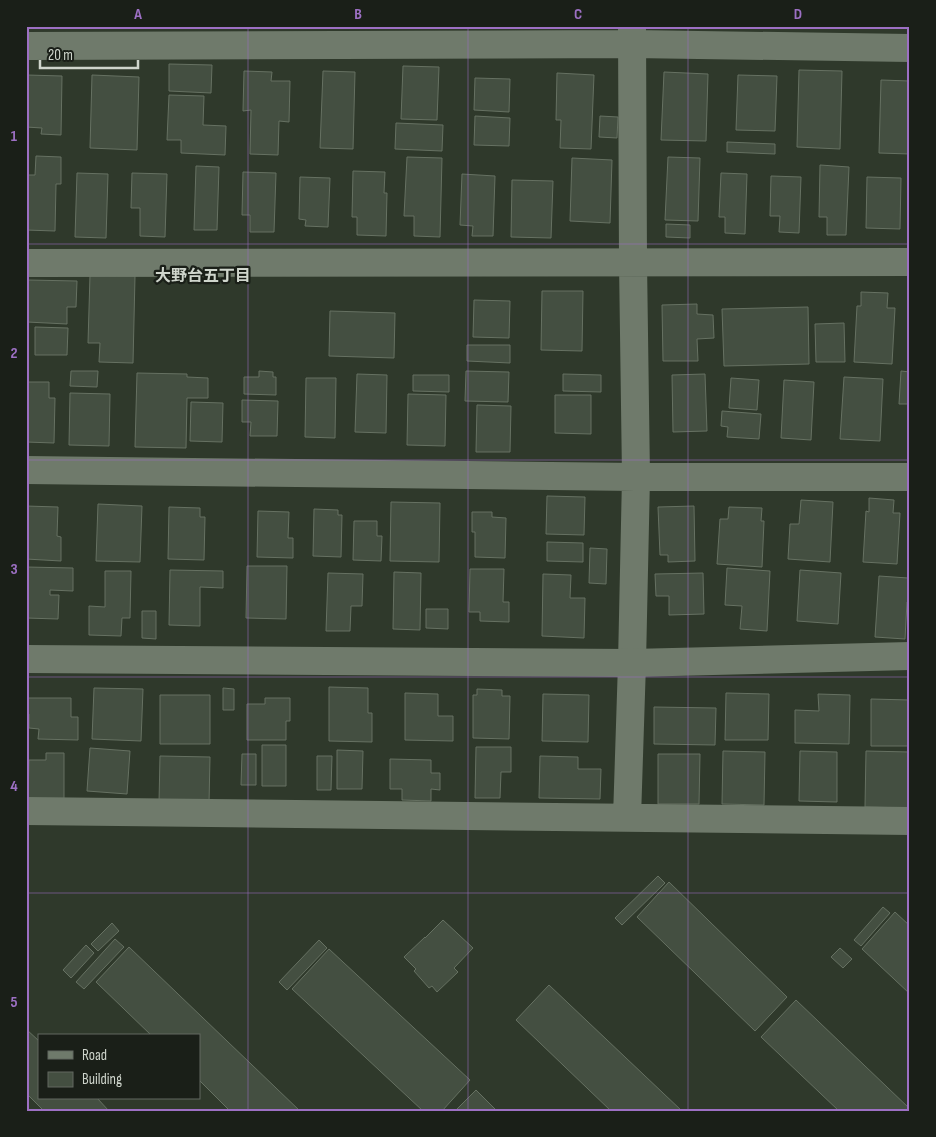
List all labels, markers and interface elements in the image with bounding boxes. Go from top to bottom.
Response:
text: A [133,5,142,24]
text: B [354,5,362,24]
text: C [574,5,582,24]
text: D [794,5,802,24]
scale bar [40,38,138,70]
text: 20 m [48,46,73,65]
text: 1 [11,127,18,146]
district label: 大野台五丁目 [155,267,251,286]
text: 2 [10,344,18,363]
text: 3 [10,560,18,579]
text: 4 [10,777,18,796]
text: 5 [10,993,18,1012]
legend [38,1034,200,1100]
text: Road [82,1046,107,1065]
text: Building [82,1070,122,1089]

